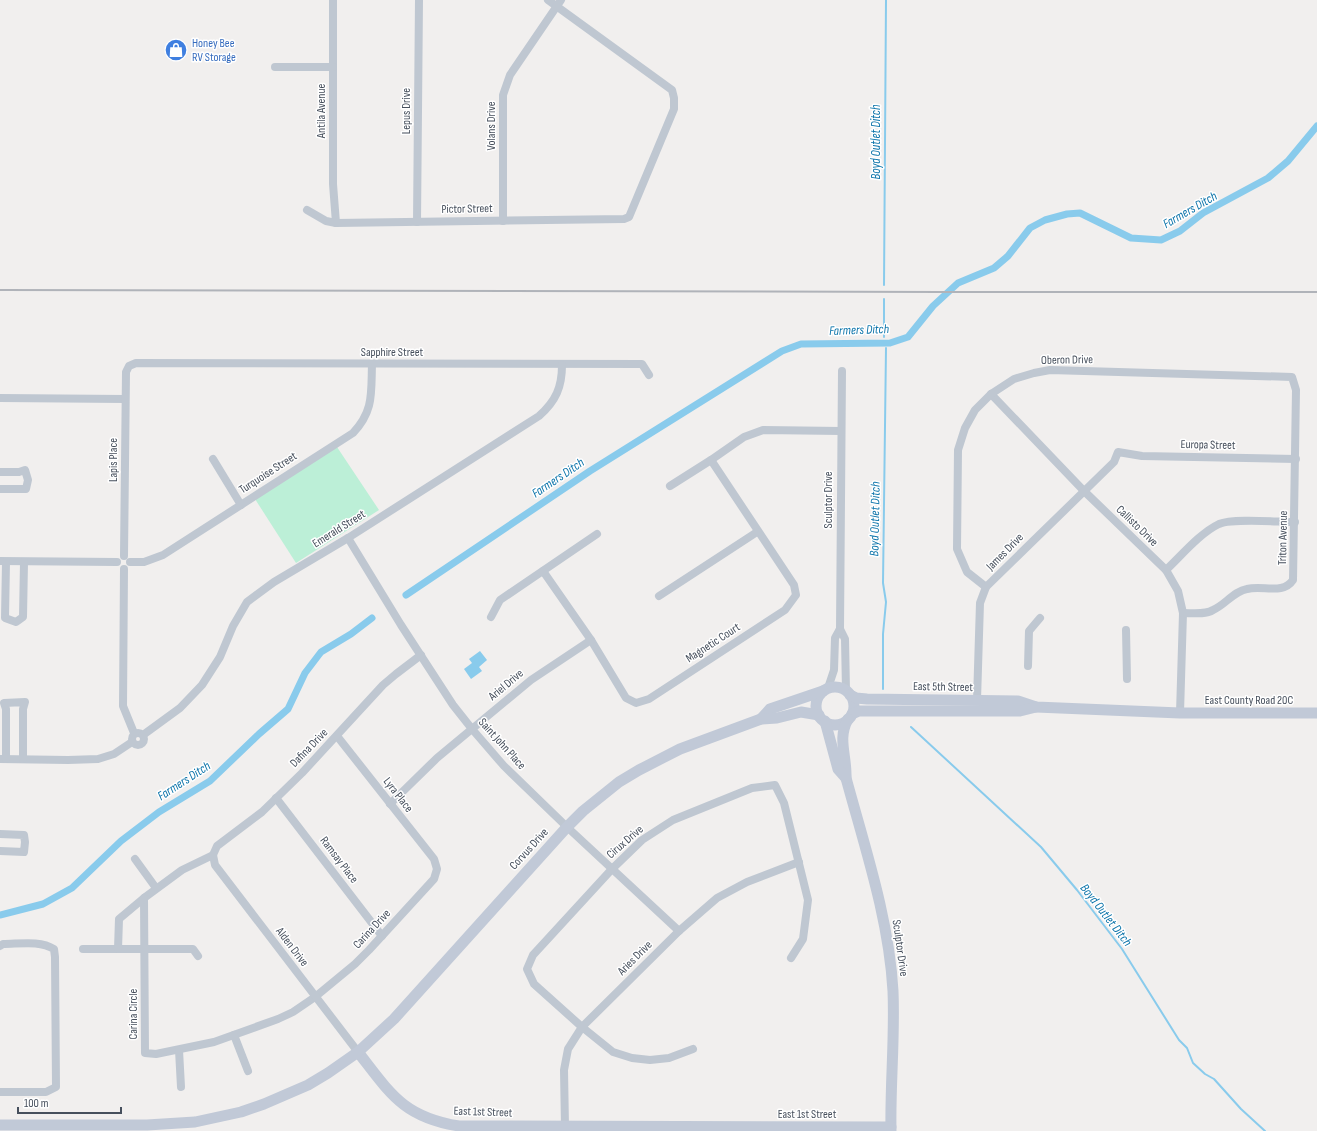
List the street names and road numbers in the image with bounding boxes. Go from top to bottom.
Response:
street label: Antila Avenue [314,84,329,139]
street label: Lepus Drive [399,88,414,134]
street label: Volans Drive [484,101,499,151]
street label: Pictor Street [441,201,493,217]
street label: Sapphire Street [361,345,424,360]
street label: Oberon Drive [1041,352,1093,368]
street label: Europa Street [1180,437,1236,453]
street label: Lapis Place [106,438,121,482]
street label: Turquoise Street [236,449,300,497]
street label: Sculptor Drive [821,471,836,529]
street label: Callisto Drive [1113,502,1161,550]
street label: Emerald Street [310,507,369,551]
street label: Triton Avenue [1275,510,1291,565]
street label: James Drive [982,530,1027,575]
street label: Magnetic Court [683,620,743,666]
street label: Ariel Drive [485,666,527,705]
street label: East 5th Street [913,679,974,695]
street label: East County Road 20C [1205,693,1293,708]
street label: Saint John Place [475,715,529,773]
street label: Dafina Drive [287,725,331,771]
street label: Lyra Place [380,775,416,816]
street label: Cirux Drive [604,822,647,862]
street label: Corvus Drive [506,825,552,873]
street label: Ramsay Place [317,834,362,886]
street label: Carina Drive [350,906,394,952]
street label: Sculptor Drive [889,919,911,977]
street label: Alden Drive [272,924,312,970]
street label: Aries Drive [614,937,656,979]
street label: Carina Circle [126,988,141,1039]
street label: East 1st Street [453,1103,513,1121]
street label: East 1st Street [778,1107,837,1122]

